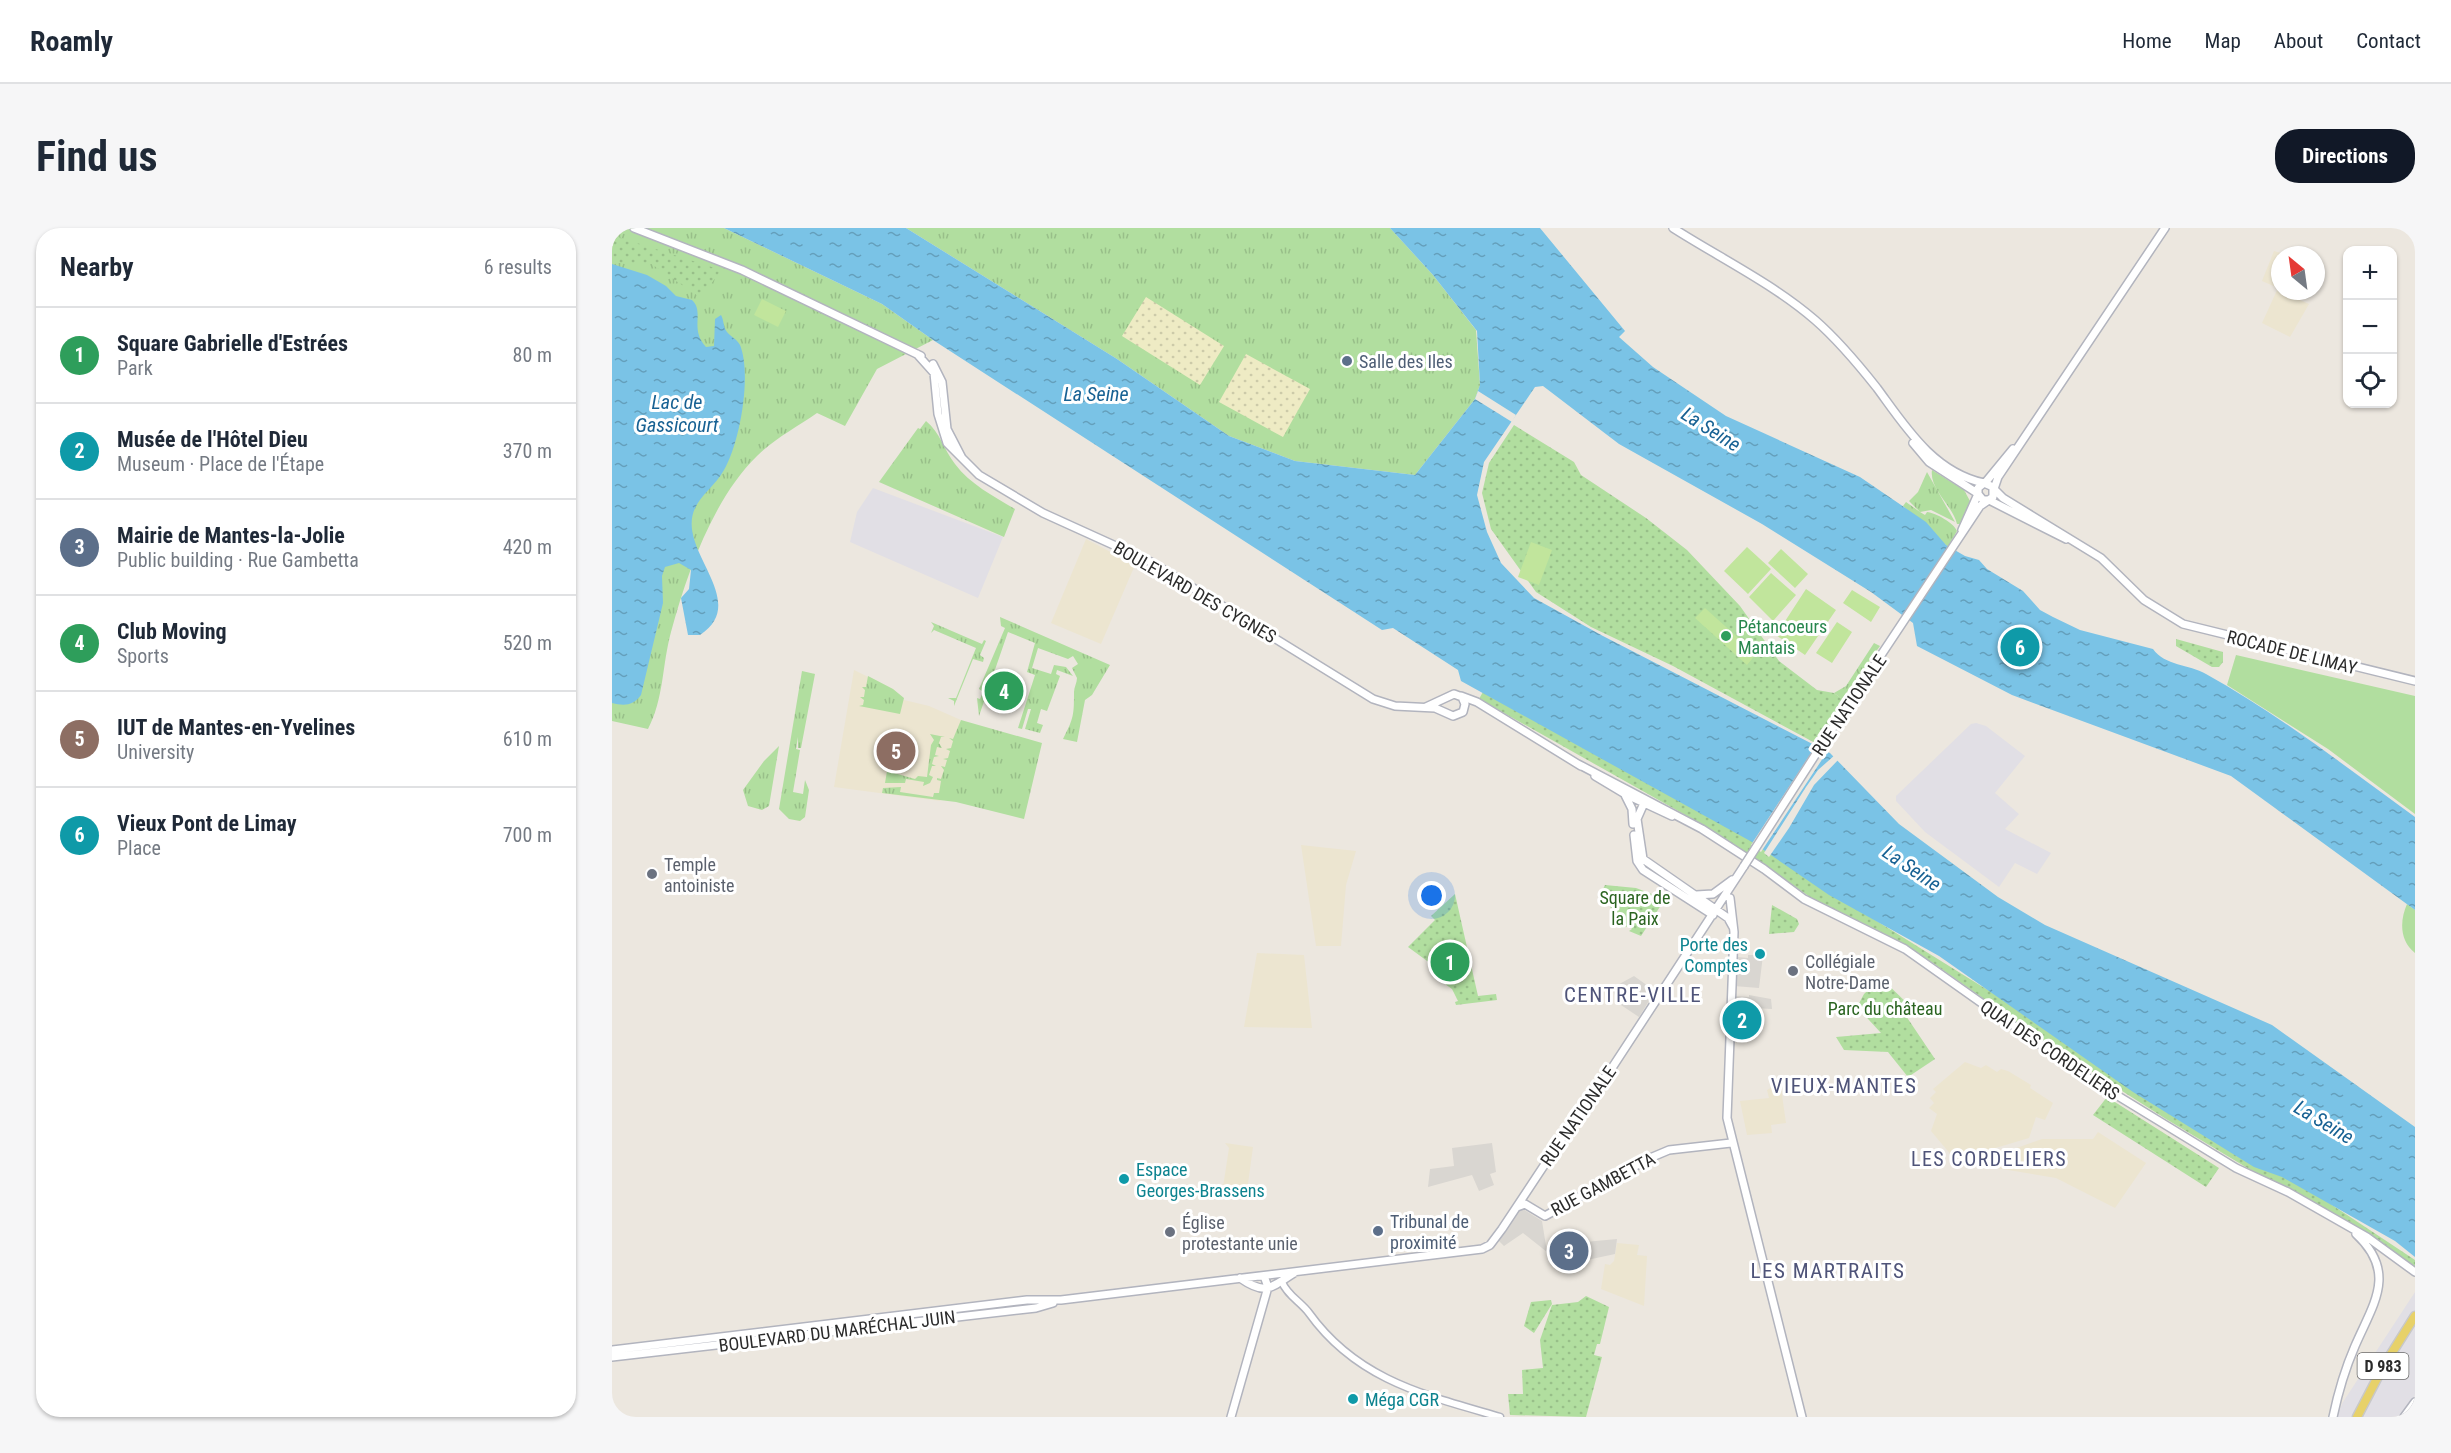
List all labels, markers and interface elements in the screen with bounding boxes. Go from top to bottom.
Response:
text: Roamly [30,25,113,58]
text: Home [2122,29,2172,53]
text: Map [2205,29,2241,53]
text: About [2274,29,2323,53]
text: Contact [2356,29,2421,53]
button: Directions [2275,129,2415,183]
text: Find us [36,132,157,181]
north arrow [2271,246,2325,300]
map controls [2343,246,2397,408]
button: + [2343,246,2397,300]
text: Nearby [60,252,134,282]
text: 6 results [484,255,552,279]
button: − [2343,300,2397,354]
text: Square Gabrielle d'Estrées [117,331,348,356]
text: 1 [74,343,85,367]
text: 80 m [513,343,552,367]
place label: Salle des Iles [1359,351,1453,372]
marker: Salle des Iles [1340,354,1354,368]
button: locate [2343,354,2397,408]
text: Park [117,356,153,380]
water label: La Seine [1063,382,1129,406]
water label: Lac de Gassicourt [635,390,719,437]
water label: La Seine [1677,402,1745,456]
text: Musée de l'Hôtel Dieu [117,427,308,452]
text: 2 [74,439,85,463]
text: 370 m [503,439,552,463]
text: Museum · Place de l'Étape [117,452,324,476]
text: Mairie de Mantes-la-Jolie [117,523,345,548]
text: 3 [74,535,85,559]
text: 420 m [503,535,552,559]
street label: BOULEVARD DES CYGNES [1110,537,1280,647]
text: Public building · Rue Gambetta [117,548,359,572]
place label: Pétancoeurs Mantais [1738,616,1827,658]
text: Club Moving [117,619,227,644]
pin: 6 [2000,624,2040,670]
street label: ROCADE DE LIMAY [2225,626,2360,678]
marker: Pétancoeurs Mantais [1719,629,1733,643]
text: 4 [74,631,85,655]
text: 520 m [503,631,552,655]
text: Sports [117,644,169,668]
street label: RUE NATIONALE [1808,651,1890,759]
pin: 4 [984,668,1024,714]
text: IUT de Mantes-en-Yvelines [117,715,355,740]
text: 5 [74,727,85,751]
text: 610 m [503,727,552,751]
pin: 5 [876,728,916,774]
text: University [117,740,194,764]
text: Vieux Pont de Limay [117,811,296,836]
text: 6 [74,823,85,847]
text: 700 m [503,823,552,847]
text: Place [117,836,161,860]
water label: La Seine [1878,840,1946,896]
place label: Temple antoiniste [664,854,734,896]
marker: Temple antoiniste [645,867,659,881]
your location [1417,881,1446,910]
park label: Square de la Paix [1600,887,1670,929]
place label: Porte des Comptes [1680,934,1748,976]
pin: 1 [1430,940,1470,984]
marker: Porte des Comptes [1753,947,1767,961]
place label: Collégiale Notre-Dame [1805,951,1890,993]
marker: Collégiale Notre-Dame [1786,964,1800,978]
district label: CENTRE-VILLE [1564,983,1702,1007]
street label: QUAI DES CORDELIERS [1977,996,2123,1104]
pin: 2 [1722,998,1762,1042]
park label: Parc du château [1828,998,1942,1019]
street label: RUE NATIONALE [1536,1062,1620,1170]
district label: VIEUX-MANTES [1771,1074,1917,1098]
water label: La Seine [2290,1095,2358,1149]
street label: RUE GAMBETTA [1547,1147,1659,1220]
district label: LES CORDELIERS [1911,1147,2067,1171]
place label: Espace Georges-Brassens [1136,1159,1265,1201]
marker: Espace Georges-Brassens [1117,1172,1131,1186]
place label: Tribunal de proximité [1390,1211,1469,1253]
place label: Église protestante unie [1182,1212,1298,1254]
marker: Tribunal de proximité [1371,1224,1385,1238]
marker: Église protestante unie [1163,1225,1177,1239]
pin: 3 [1550,1228,1588,1274]
district label: LES MARTRAITS [1751,1259,1905,1283]
street label: BOULEVARD DU MARÉCHAL JUIN [717,1306,957,1356]
road number: D 983 [2358,1353,2408,1379]
place label: Méga CGR [1365,1389,1440,1410]
marker: Méga CGR [1346,1392,1360,1406]

